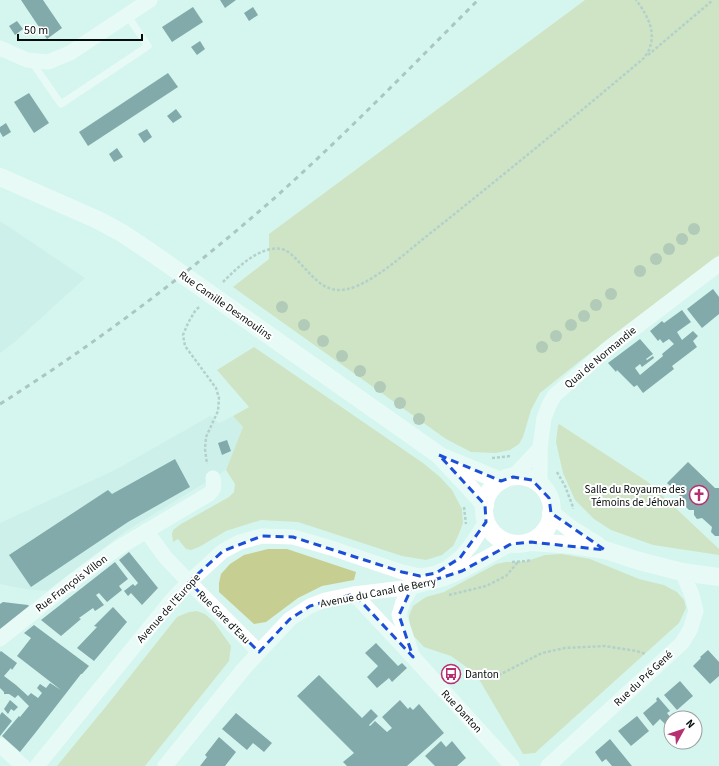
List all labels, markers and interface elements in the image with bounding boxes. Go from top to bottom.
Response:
scale bar [18,16,142,42]
text: 50 m [24,22,48,39]
street label: Rue Camille Desmoulins [176,267,276,344]
street label: Quai de Normandie [561,323,640,392]
place label: Salle du Royaume des Témoins de Jéhovah [585,482,685,510]
church icon: Salle du Royaume des Témoins de Jéhovah [688,484,710,506]
street label: Rue François Villon [32,551,110,615]
street label: Avenue de l'Europe [133,570,204,646]
street label: Avenue du Canal de Berry [319,574,437,611]
street label: Rue Gare d'Eau [194,587,254,647]
street label: Rue du Pré Gené [611,647,676,710]
bus stop icon: Danton [440,663,462,685]
place label: Danton [465,667,499,682]
street label: Rue Danton [438,687,485,736]
north arrow [663,710,703,750]
text: N [682,716,698,732]

